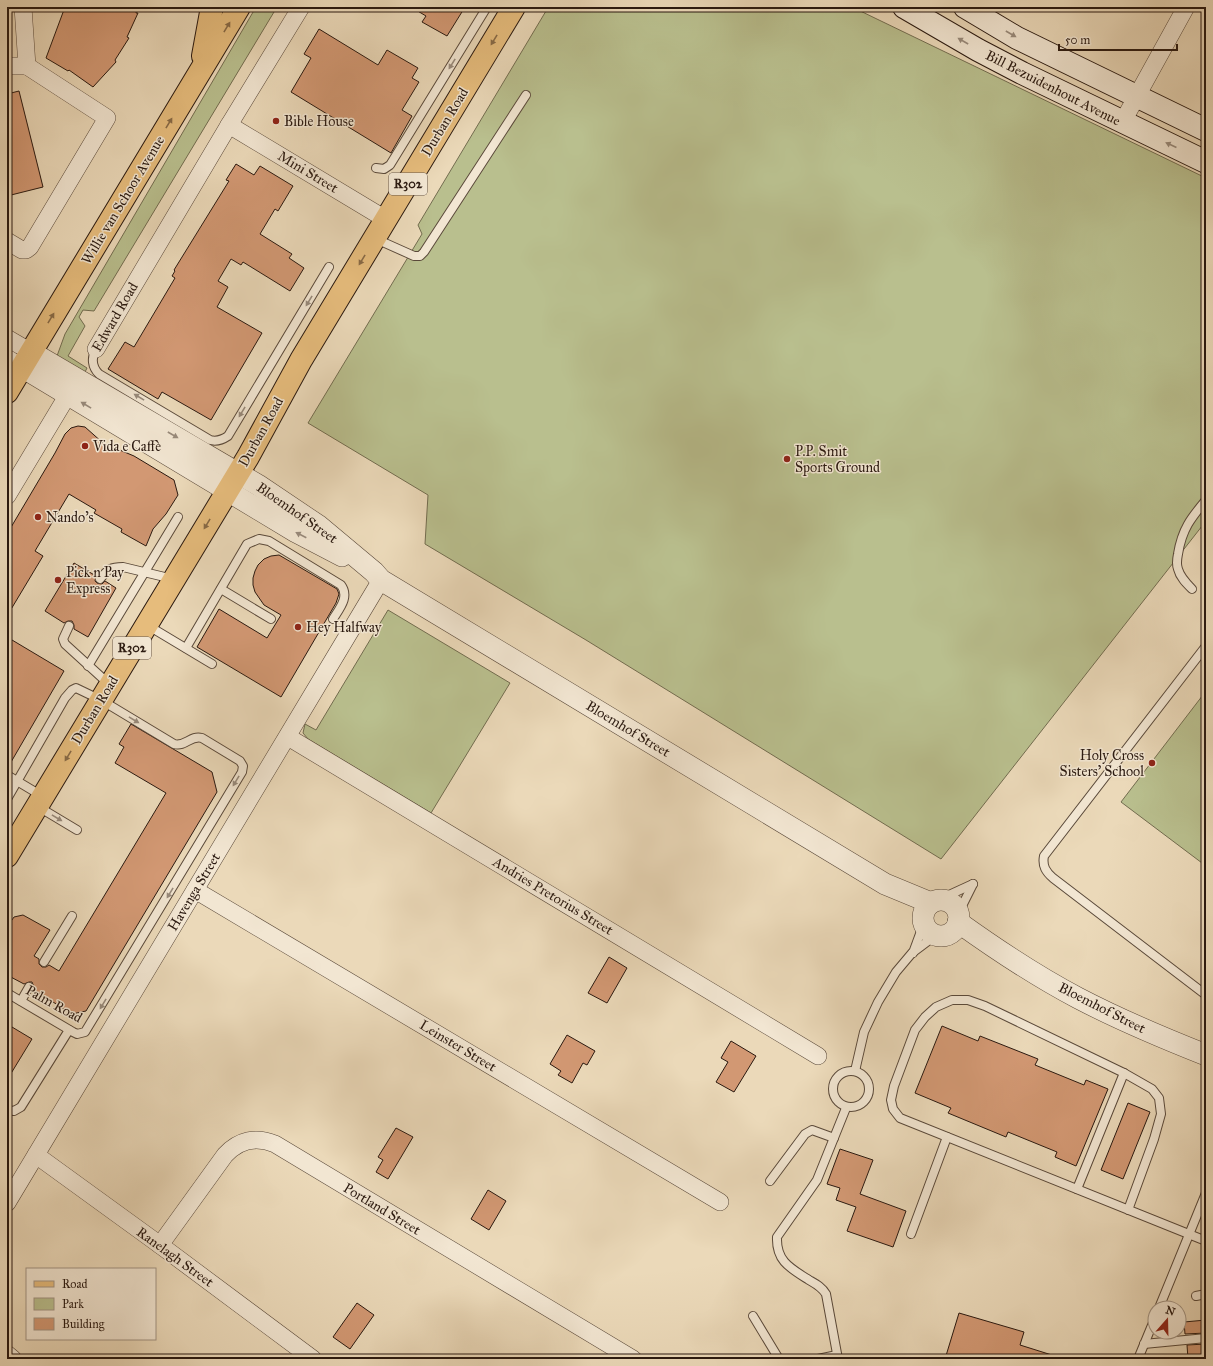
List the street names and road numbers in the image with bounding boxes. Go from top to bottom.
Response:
street label: Bill Bezuidenhout Avenue [983,47,1123,130]
street label: Durban Road [418,85,472,159]
street label: Willie van Schoor Avenue [78,133,168,267]
street label: Mini Street [275,147,341,197]
road number: R302 [389,173,427,195]
street label: Edward Road [88,279,142,355]
street label: Durban Road [235,394,287,470]
street label: Bloemhof Street [253,479,341,547]
road number: R302 [113,637,151,659]
street label: Durban Road [68,673,122,747]
street label: Bloemhof Street [583,697,673,761]
street label: Havenga Street [164,850,224,934]
street label: Andries Pretorius Street [489,853,616,939]
street label: Bloemhof Street [1056,979,1148,1037]
street label: Palm Road [23,982,85,1026]
street label: Leinster Street [417,1016,499,1076]
street label: Portland Street [340,1179,424,1239]
street label: Ranelagh Street [133,1223,217,1291]

